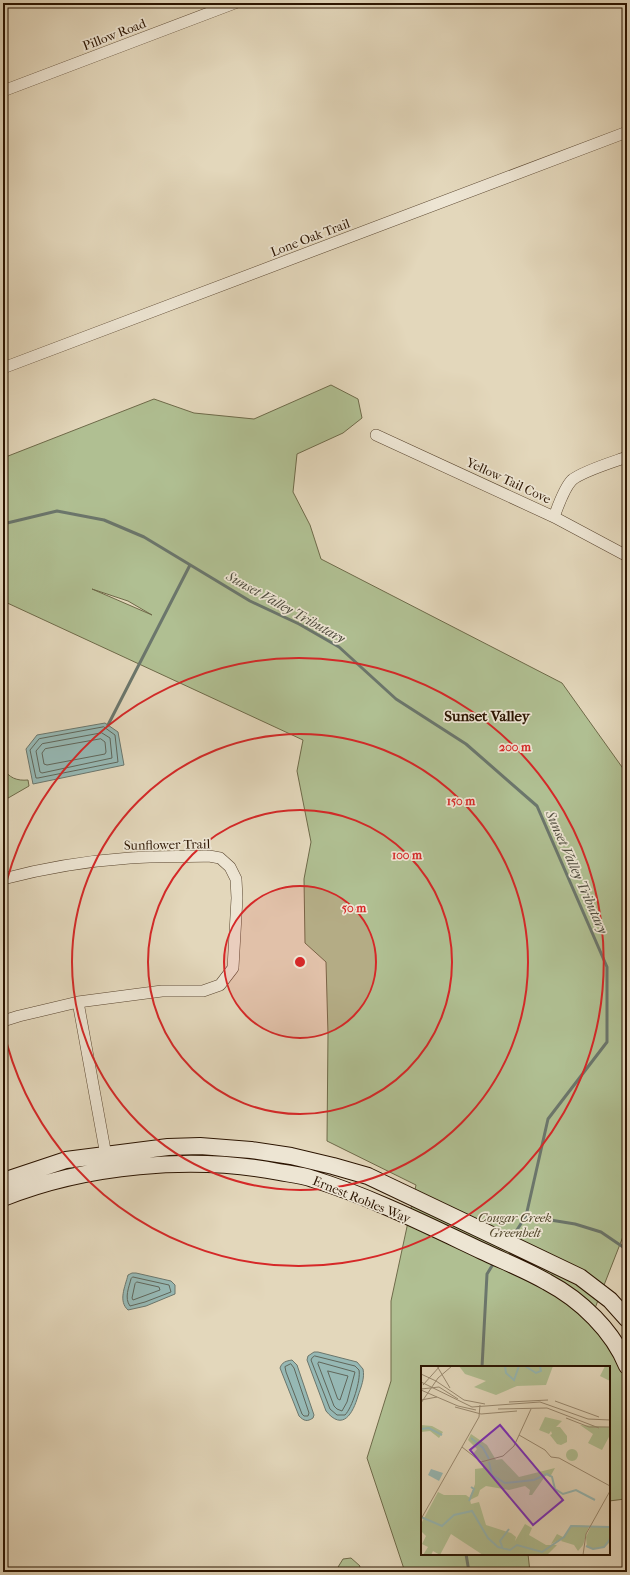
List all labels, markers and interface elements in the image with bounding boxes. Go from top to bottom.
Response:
street label: Pillow Road [80,15,149,53]
street label: Lone Oak Trail [268,215,352,259]
street label: Yellow Tail Cove [463,454,554,507]
water label: Sunset Valley Tributary [223,567,349,648]
district label: Sunset Valley [444,707,531,725]
text: 200 m [499,740,532,754]
text: 150 m [447,794,476,808]
water label: Sunset Valley Tributary [541,807,612,938]
street label: Sunflower Trail [124,836,211,853]
text: 100 m [392,848,423,862]
text: 50 m [342,901,367,915]
centre of rings [293,955,307,969]
street label: Ernest Robles Way [311,1173,414,1226]
park label: Cougar Creek Greenbelt [478,1210,552,1240]
inset map [421,1366,610,1555]

